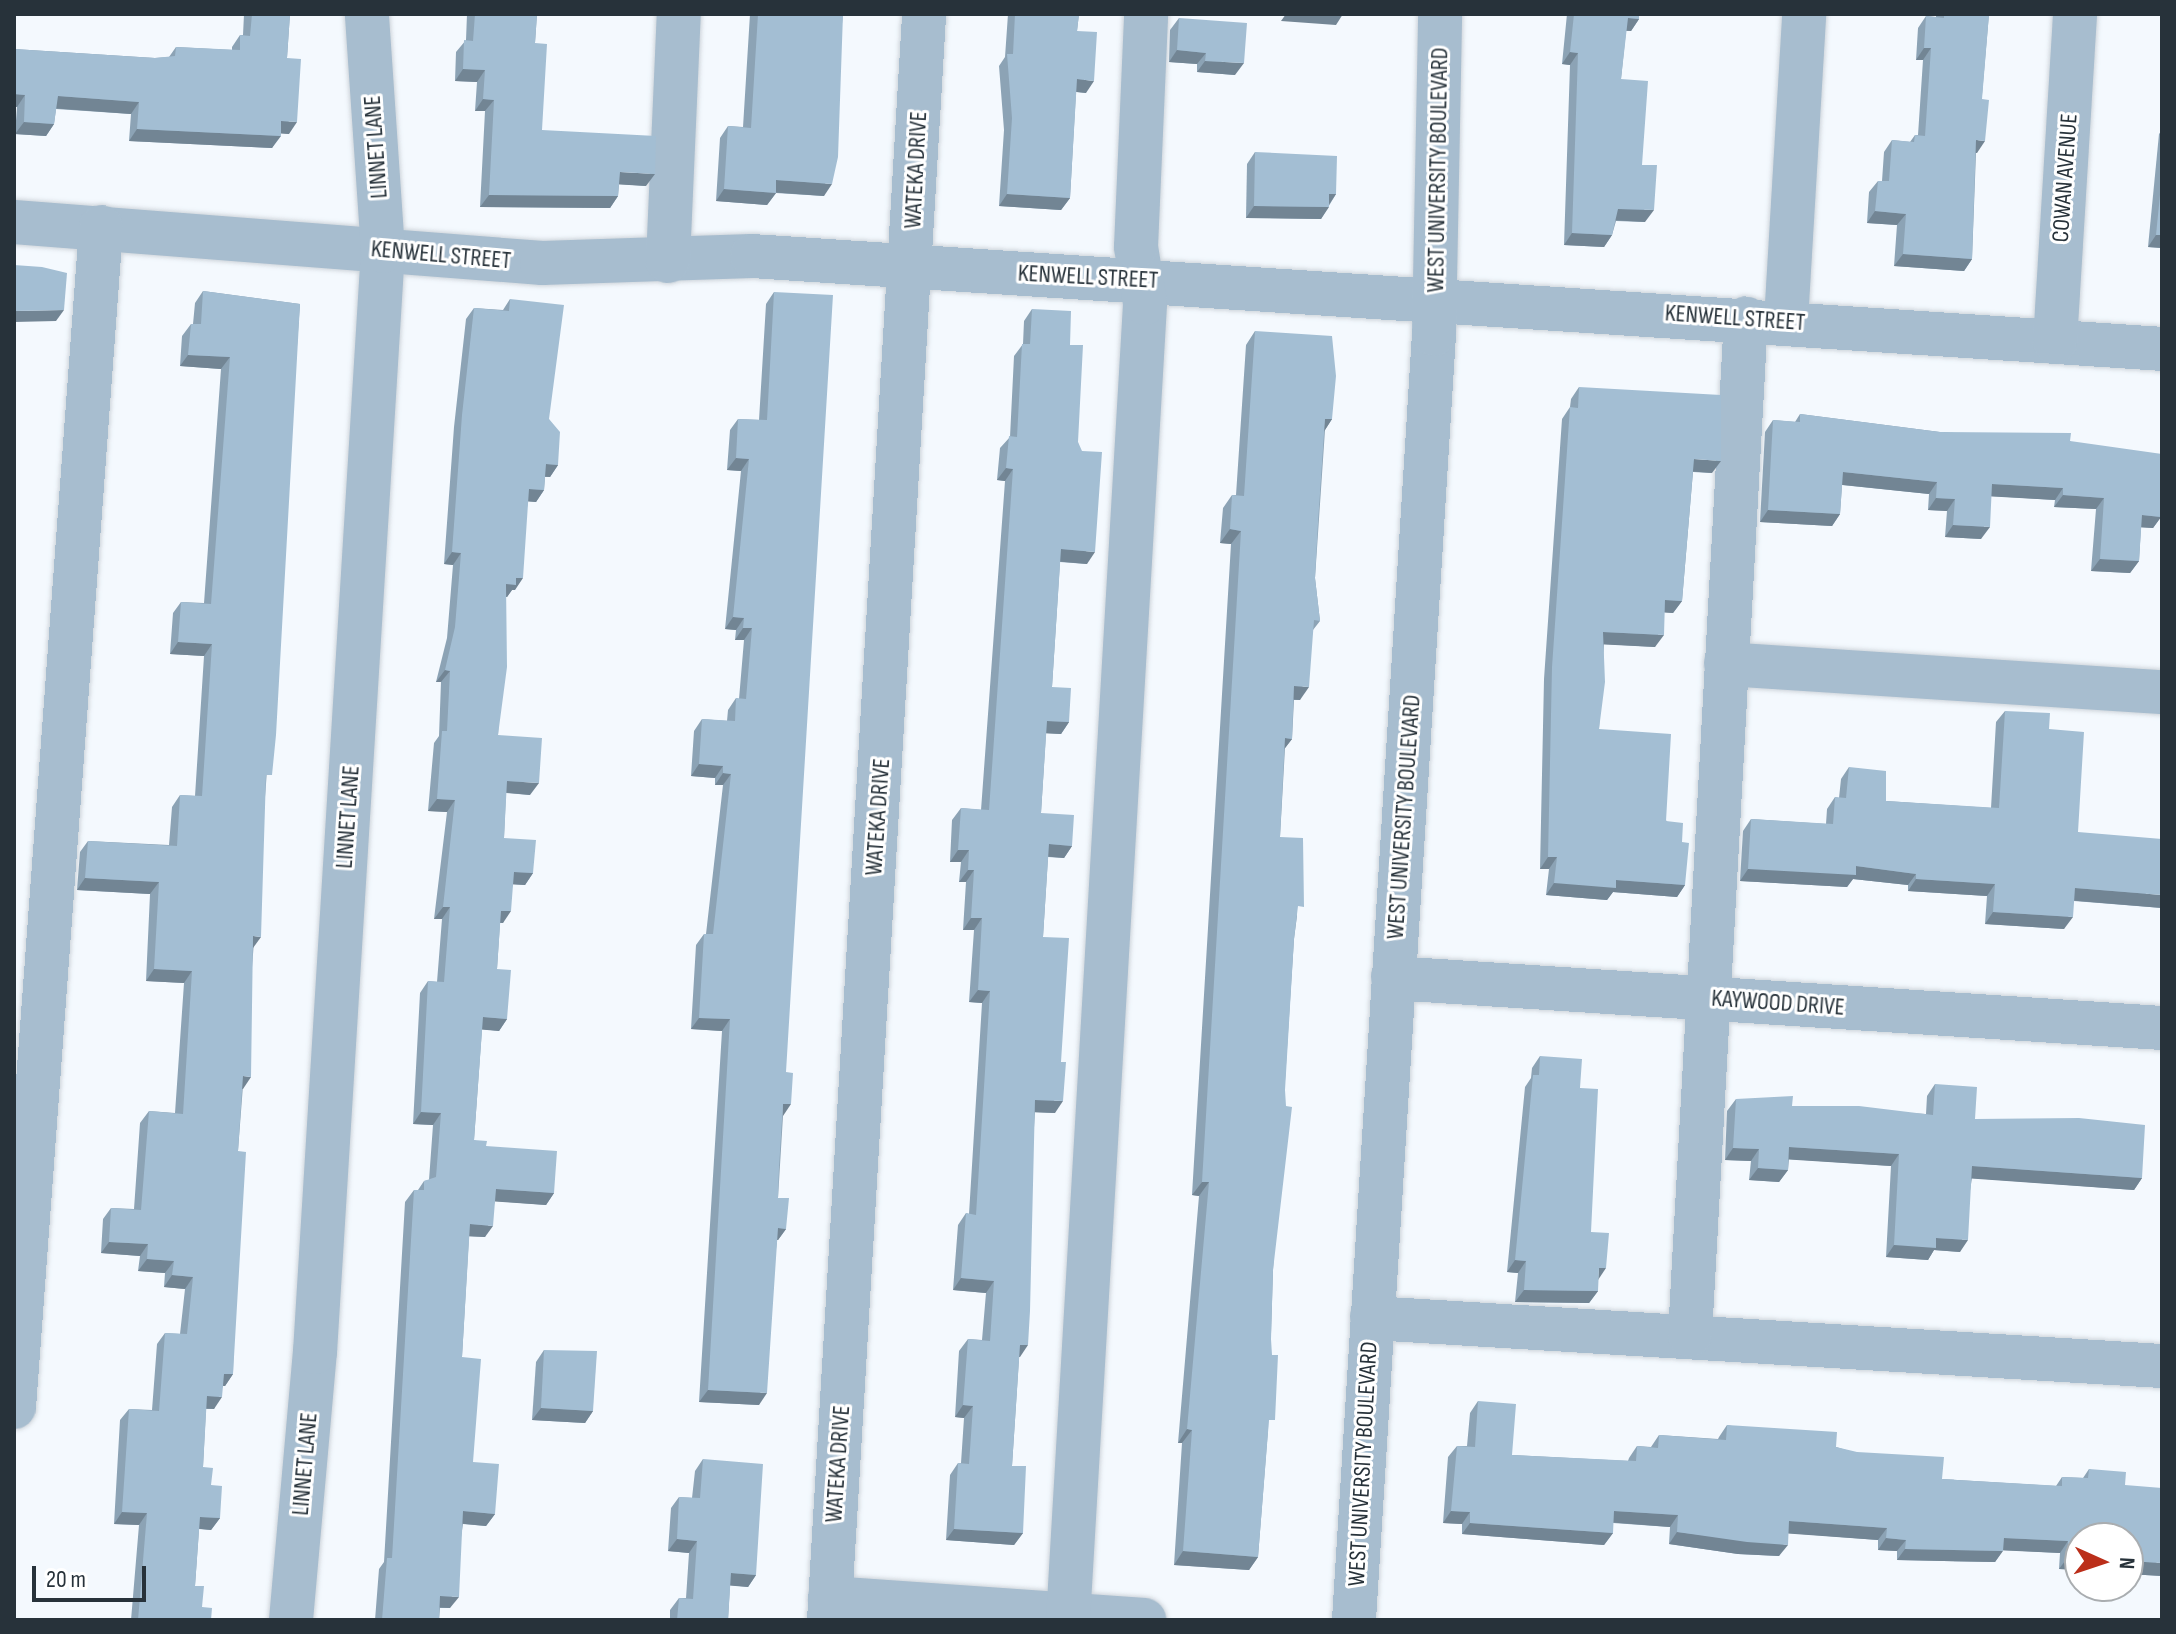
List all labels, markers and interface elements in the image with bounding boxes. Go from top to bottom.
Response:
street label: WEST UNIVERSITY BOULEVARD [1421,47,1455,293]
street label: LINNET LANE [358,95,394,199]
street label: WATEKA DRIVE [899,111,933,229]
street label: COWAN AVENUE [2046,113,2084,243]
street label: KENWELL STREET [370,235,512,275]
street label: KENWELL STREET [1017,259,1159,295]
street label: KENWELL STREET [1664,299,1806,337]
street label: WEST UNIVERSITY BOULEVARD [1381,694,1427,940]
street label: WATEKA DRIVE [860,757,896,877]
street label: LINNET LANE [330,765,366,869]
street label: KAYWOOD DRIVE [1710,984,1846,1022]
street label: WEST UNIVERSITY BOULEVARD [1342,1341,1384,1587]
street label: WATEKA DRIVE [820,1404,856,1524]
street label: LINNET LANE [286,1411,324,1517]
north arrow [2064,1522,2144,1602]
scale bar [36,1550,150,1600]
text: N [2113,1557,2140,1570]
text: 20 m [46,1565,86,1594]

